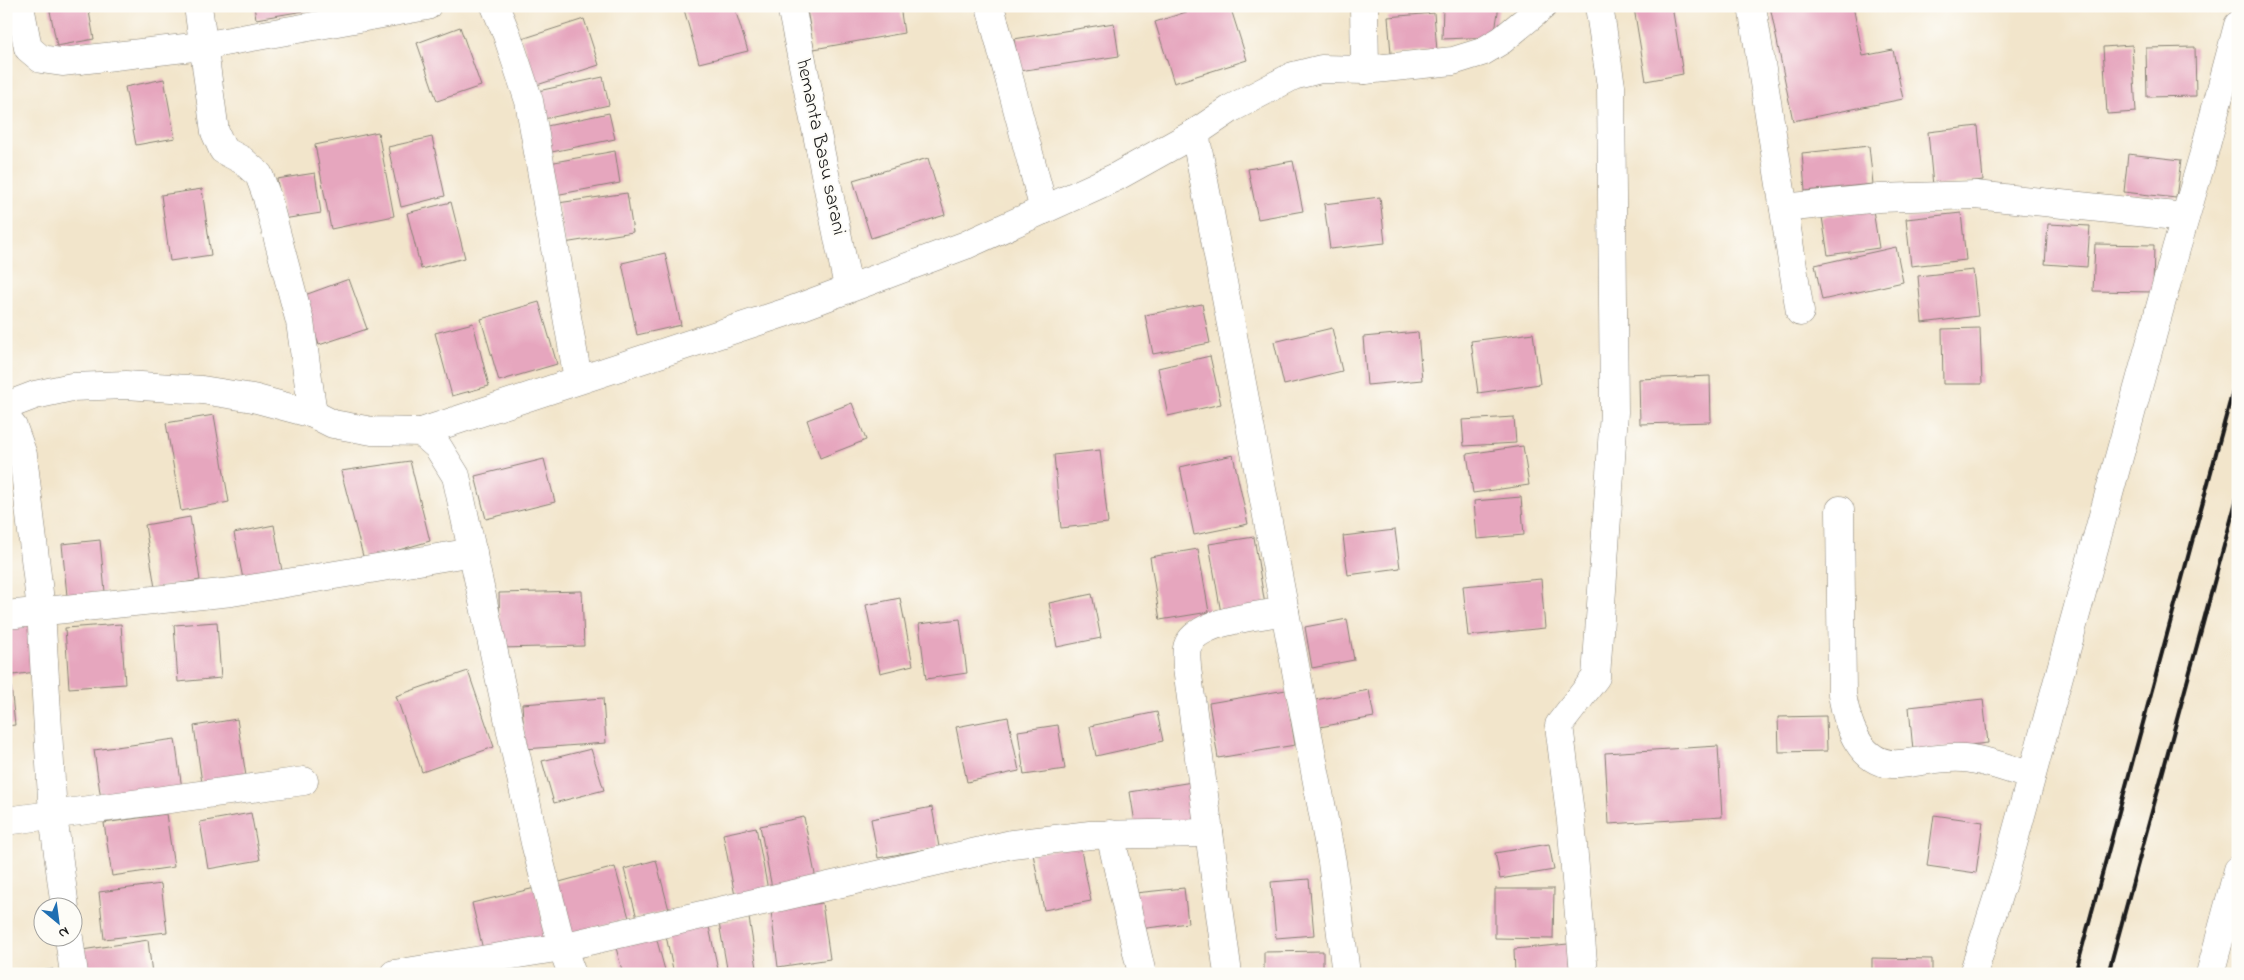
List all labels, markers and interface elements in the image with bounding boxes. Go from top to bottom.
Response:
street label: hemanta Basu sarani [787,56,853,238]
north arrow [32,898,82,948]
text: N [54,921,73,944]

